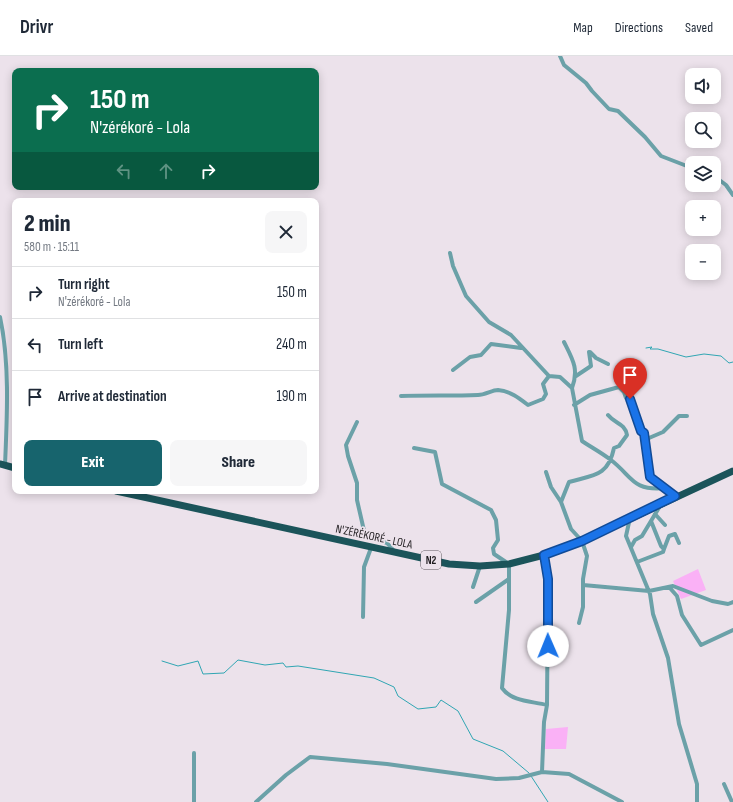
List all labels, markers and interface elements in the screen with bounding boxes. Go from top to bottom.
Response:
text: Drivr [20,16,53,39]
text: Map [573,19,593,36]
text: Directions [615,19,663,36]
text: Saved [685,19,713,36]
map controls [685,68,721,280]
button: sound [685,68,721,104]
text: 150 m [90,83,150,116]
icon: right [24,84,76,136]
button: search [685,112,721,148]
text: N'zérékoré - Lola [90,117,190,138]
button: layers [685,156,721,192]
icon: left [113,160,135,182]
icon: ahead [155,160,177,182]
icon: right [197,160,219,182]
button: + [685,200,721,236]
text: 2 min [24,209,71,238]
button: close [265,211,307,253]
text: 580 m · 15:11 [24,239,79,255]
button: − [685,244,721,280]
text: Turn right [58,275,110,294]
icon: right [24,282,46,304]
text: 150 m [277,283,307,302]
text: N'zérékoré - Lola [58,294,130,310]
icon: left [24,334,46,356]
text: Turn left [58,335,103,354]
text: 240 m [276,335,307,354]
pin [613,358,647,399]
icon: arrive [619,364,641,386]
icon: arrive [24,386,46,408]
text: Arrive at destination [58,387,167,406]
text: 190 m [276,387,307,406]
button: Exit [24,440,162,486]
button: Share [170,440,307,486]
street label: N'ZÉRÉKORÉ - LOLA [334,522,415,553]
road number: N2 [421,551,441,569]
position arrow [527,625,569,667]

